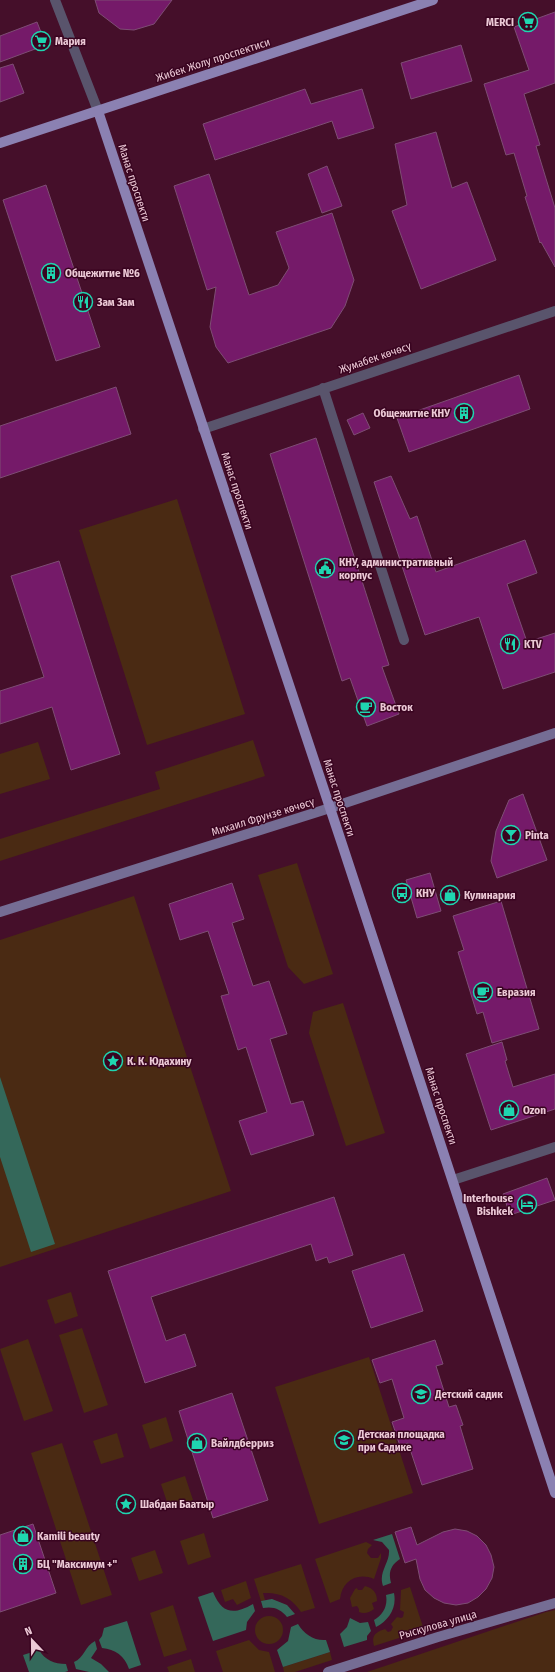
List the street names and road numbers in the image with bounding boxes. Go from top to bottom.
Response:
street label: Жибек Жолу проспектиси [154,35,272,85]
street label: Манас проспекти [115,143,153,223]
street label: Жумабек көчөсү [337,340,413,376]
street label: Манас проспекти [218,451,256,531]
street label: Манас проспекти [320,758,358,838]
street label: Михаил Фрунзе көчөсү [210,795,316,839]
street label: Манас проспекти [422,1066,460,1146]
street label: Рыскулова улица [398,1608,478,1642]

